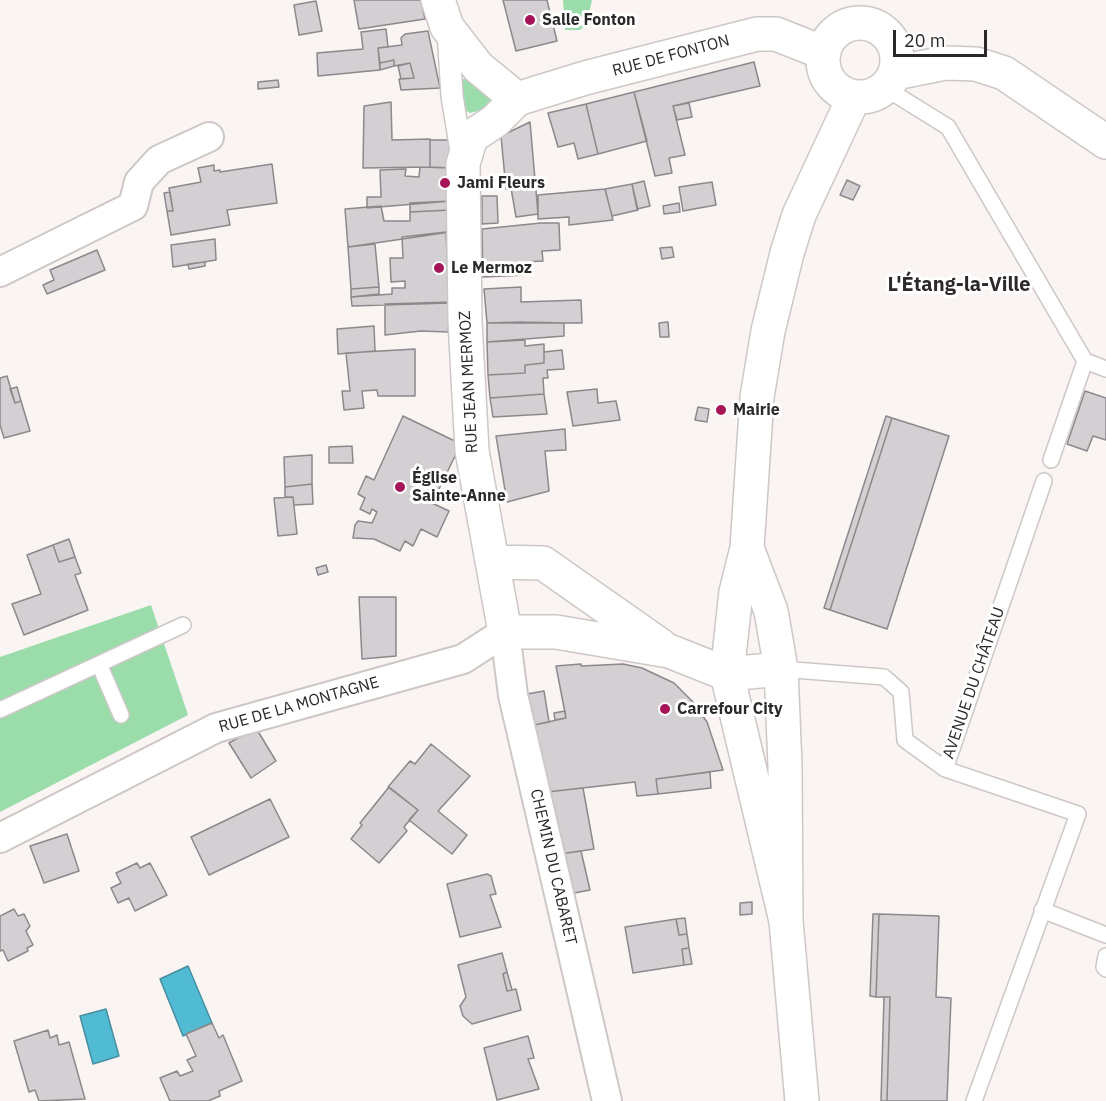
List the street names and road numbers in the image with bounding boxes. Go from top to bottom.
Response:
street label: RUE DE FONTON [610,31,732,81]
street label: RUE JEAN MERMOZ [456,310,482,454]
street label: AVENUE DU CHÂTEAU [939,605,1009,761]
street label: RUE DE LA MONTAGNE [217,673,381,737]
street label: CHEMIN DU CABARET [526,787,580,947]

